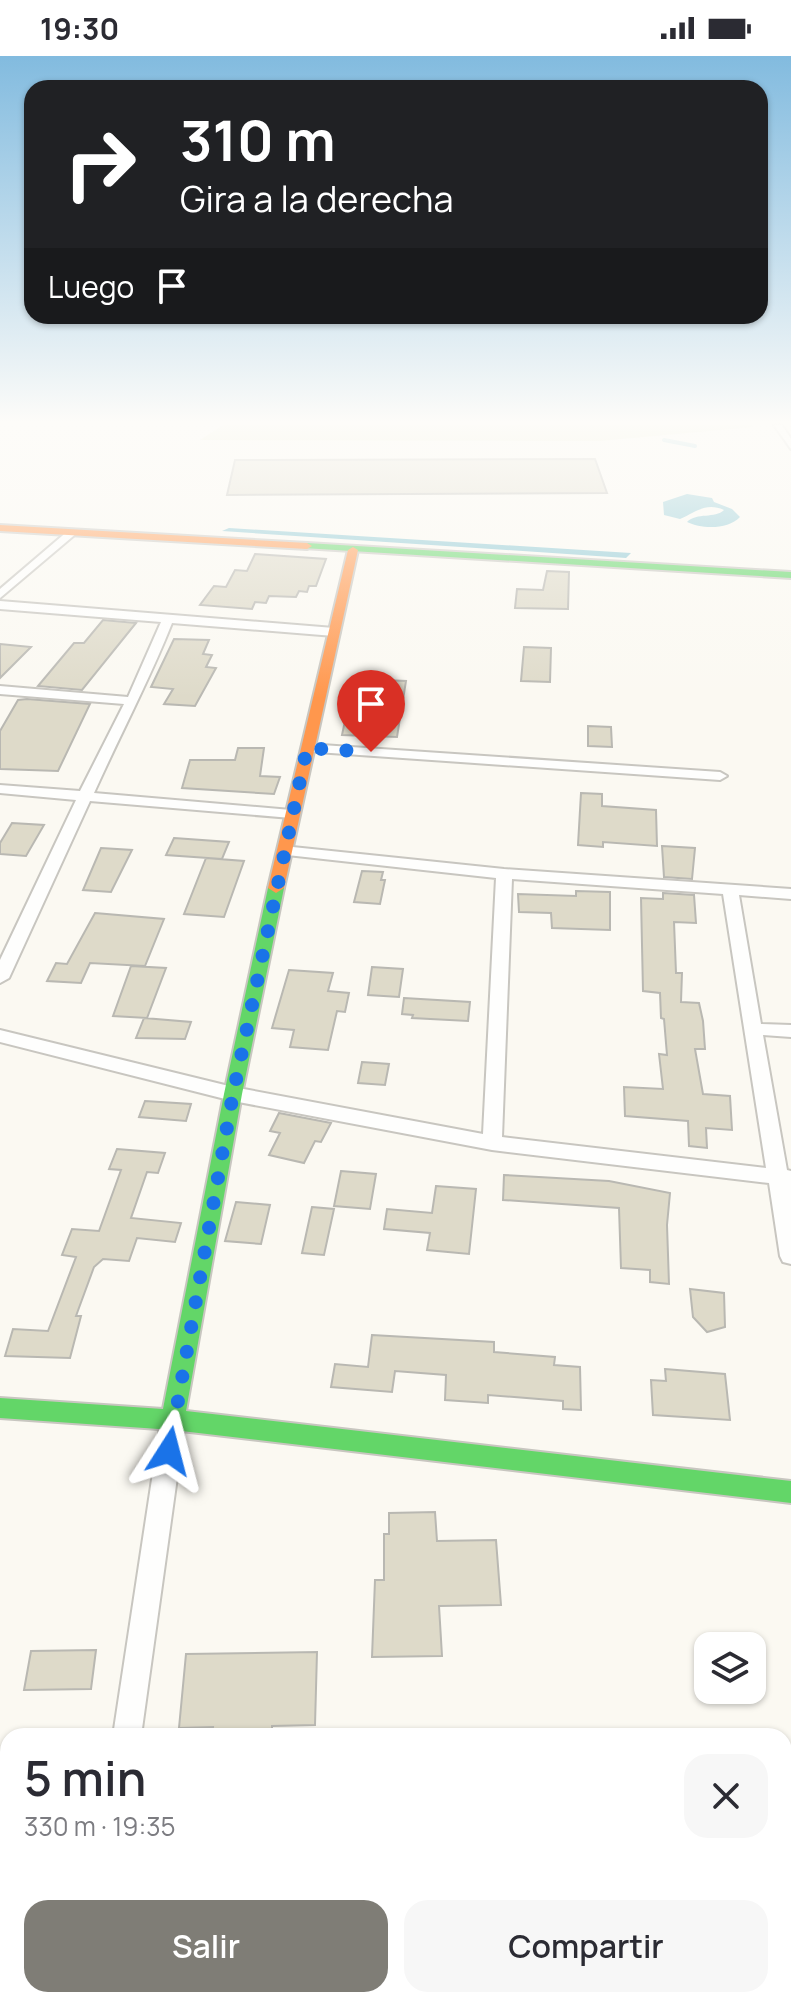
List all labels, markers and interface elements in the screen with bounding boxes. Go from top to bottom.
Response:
text: 19:30 [40,8,119,49]
text: 310 m [180,101,336,178]
icon: right [48,112,152,216]
text: Gira a la derecha [180,174,453,223]
icon: arrive [150,264,194,308]
text: Luego [48,266,134,307]
pin [337,670,405,752]
icon: arrive [349,682,393,726]
position arrow [127,1409,211,1493]
map controls [694,1632,766,1704]
button: layers [694,1632,766,1704]
text: 5 min [24,1745,146,1810]
button: close [684,1754,768,1838]
text: 330 m · 19:35 [24,1808,176,1844]
button: Salir [24,1900,388,1992]
button: Compartir [404,1900,768,1992]

